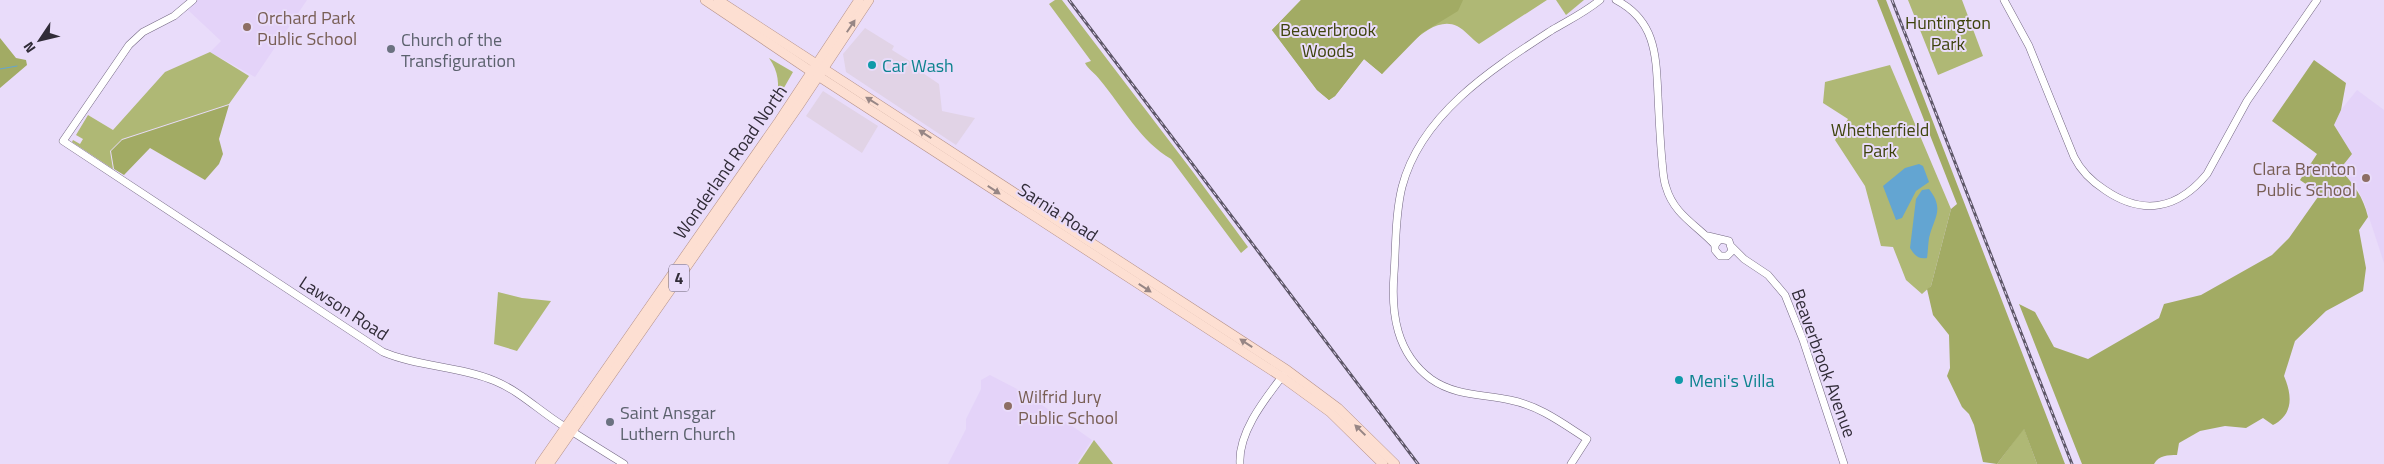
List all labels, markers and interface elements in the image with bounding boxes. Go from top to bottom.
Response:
place label: Orchard Park Public School [257,4,357,52]
park label: Huntington Park [1905,9,1991,57]
north arrow [15,15,65,65]
park label: Beaverbrook Woods [1280,16,1376,64]
one-way arrow [847,19,856,33]
marker: Orchard Park Public School [241,21,253,33]
place label: Church of the Transfiguration [401,26,516,74]
text: N [18,38,40,58]
marker: Church of the Transfiguration [385,43,397,55]
place label: Car Wash [882,52,954,79]
marker: Car Wash [866,59,878,71]
street label: Wonderland Road North [667,79,793,245]
one-way arrow [866,96,879,105]
park label: Whetherfield Park [1831,116,1929,164]
one-way arrow [918,129,931,139]
place label: Clara Brenton Public School [2253,155,2356,203]
marker: Clara Brenton Public School [2360,172,2372,184]
street label: Sarnia Road [1013,176,1103,248]
one-way arrow [988,185,1001,194]
road number: 4 [669,264,689,292]
street label: Lawson Road [294,269,394,347]
one-way arrow [1139,283,1152,293]
street label: Beaverbrook Avenue [1785,285,1863,441]
one-way arrow [1240,339,1253,348]
place label: Meni's Villa [1689,367,1774,394]
marker: Meni's Villa [1673,374,1685,386]
place label: Wilfrid Jury Public School [1018,383,1118,431]
place label: Saint Ansgar Luthern Church [620,399,736,447]
marker: Wilfrid Jury Public School [1002,400,1014,412]
marker: Saint Ansgar Luthern Church [604,416,616,428]
one-way arrow [1355,424,1367,436]

